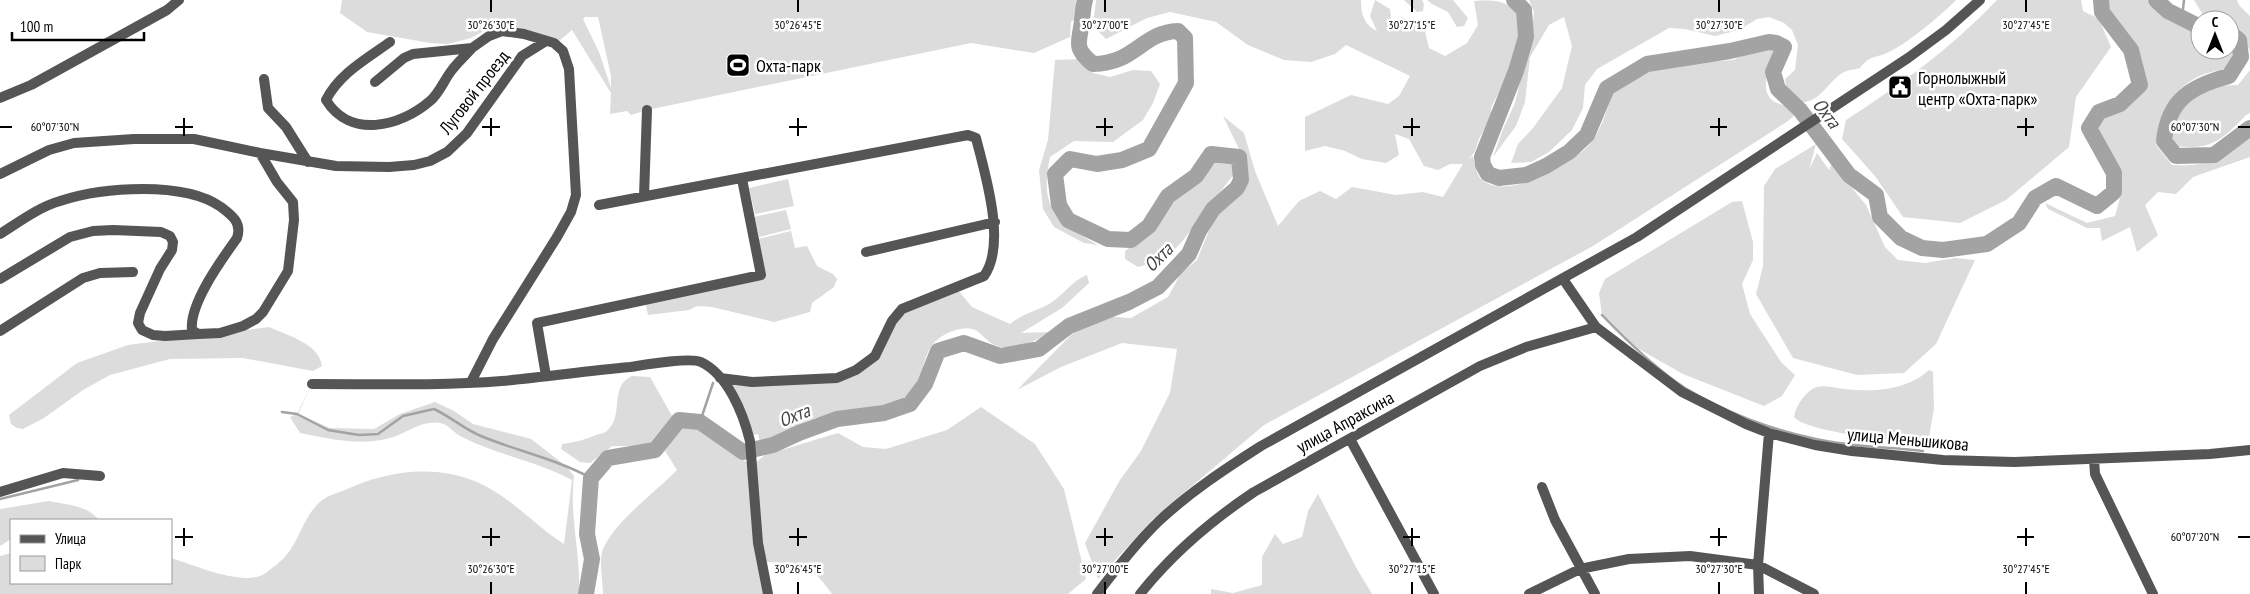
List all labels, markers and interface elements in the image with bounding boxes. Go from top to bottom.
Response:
scale bar [12,10,145,42]
north arrow [2190,10,2240,60]
text: С [2212,13,2219,31]
text: 100 m [20,17,53,36]
text: 30°26'30"E [467,17,515,32]
text: 30°26'45"E [774,17,822,32]
text: 30°27'00"E [1081,17,1129,32]
text: 30°27'15"E [1388,17,1436,32]
text: 30°27'30"E [1695,17,1743,32]
text: 30°27'45"E [2002,17,2050,32]
street label: Луговой проезд [433,45,514,139]
sports icon: Охта-парк [725,52,751,78]
place label: Охта-парк [756,54,821,77]
place label: Горнолыжный центр «Охта-парк» [1918,66,2037,110]
public building icon: Горнолыжный центр «Охта-парк» [1887,74,1913,100]
water label: Охта [1808,93,1847,134]
text: 60°07'30"N [31,119,79,134]
text: 60°07'30"N [2171,119,2219,134]
water label: Охта [1138,236,1179,277]
street label: улица Апраксина [1292,386,1398,458]
water label: Охта [775,397,814,432]
street label: улица Меньшикова [1846,422,1970,456]
legend [10,519,172,584]
text: Улица [55,529,86,548]
text: 60°07'20"N [2171,529,2219,544]
text: Парк [55,554,81,573]
text: 30°26'30"E [467,561,515,576]
text: 30°26'45"E [774,561,822,576]
text: 30°27'00"E [1081,561,1129,576]
text: 30°27'15"E [1388,561,1436,576]
text: 30°27'30"E [1695,561,1743,576]
text: 30°27'45"E [2002,561,2050,576]

